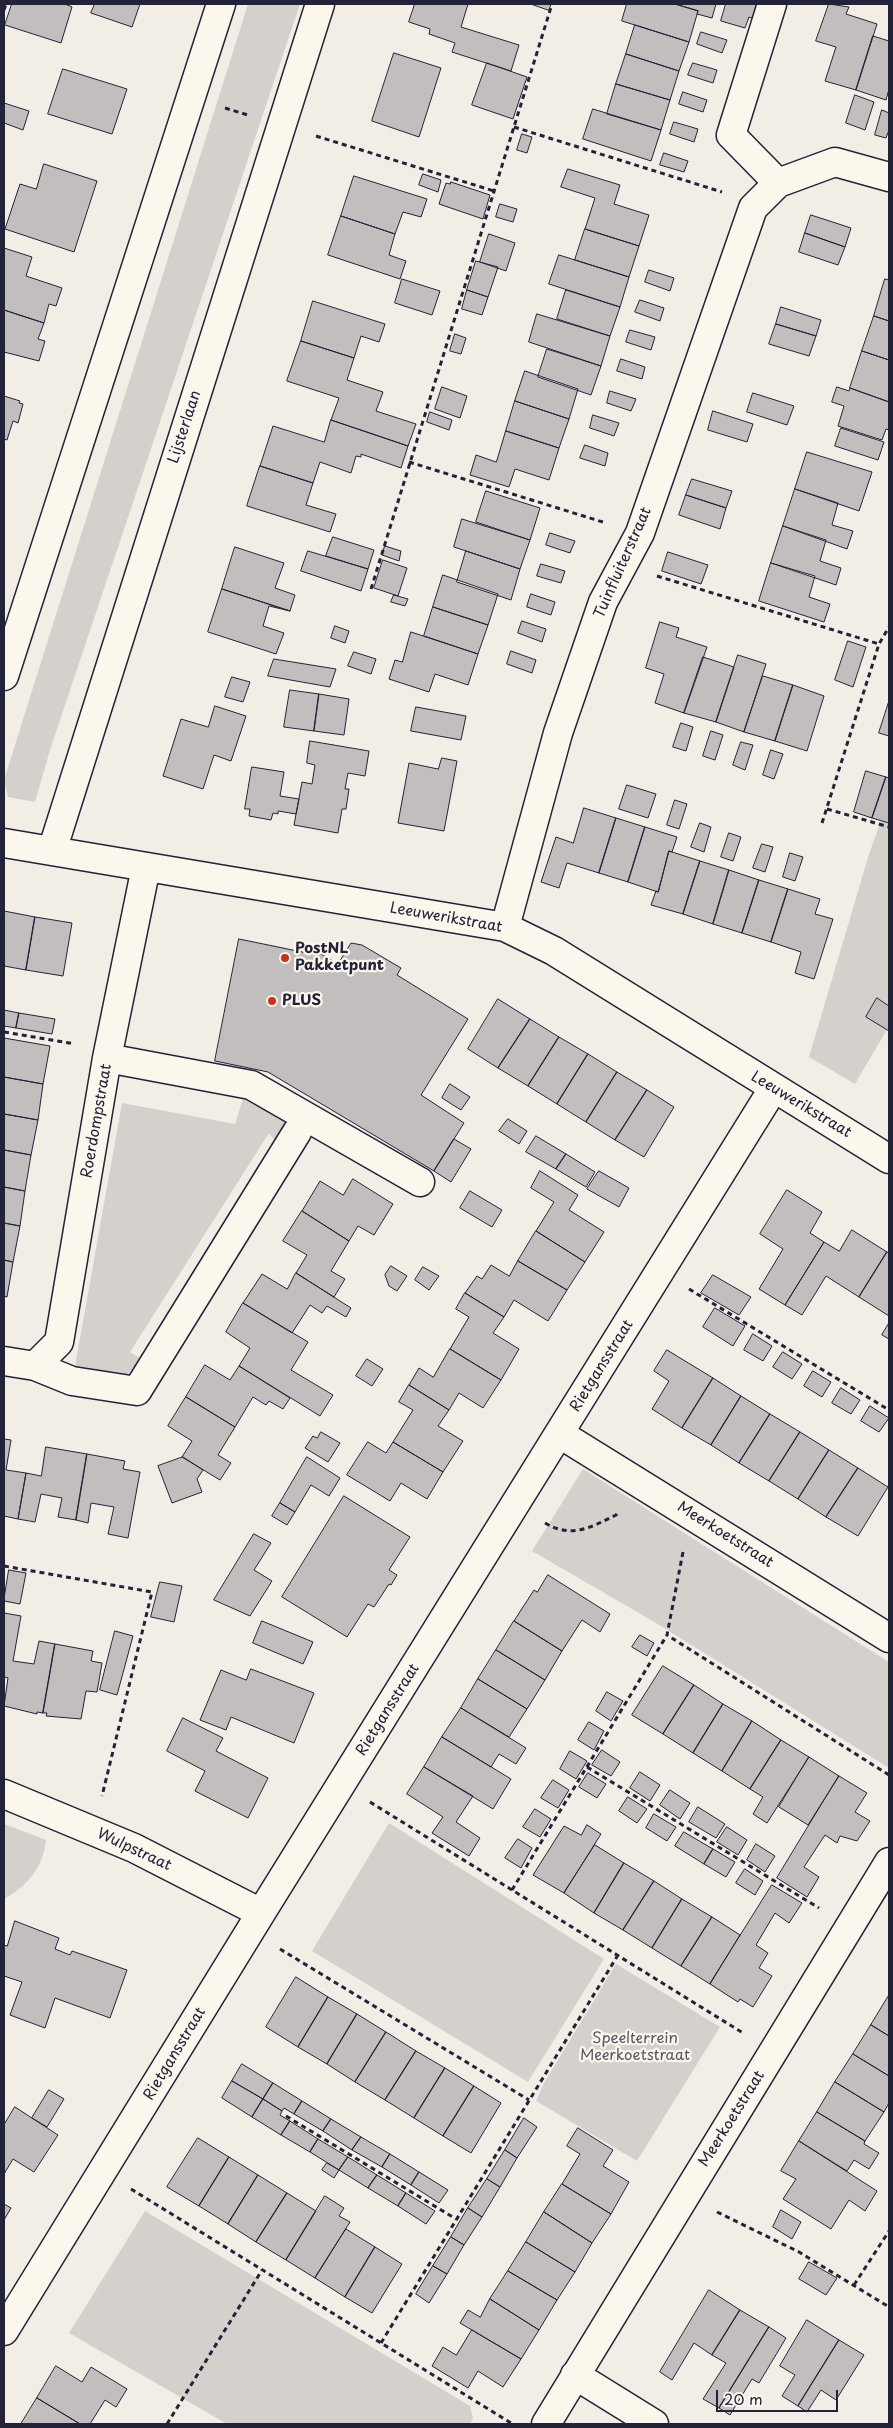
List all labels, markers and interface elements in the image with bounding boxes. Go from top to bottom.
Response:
street label: Lijsterlaan [165,388,205,466]
street label: Tuinfluiterstraat [590,505,656,621]
street label: Leeuwerikstraat [388,899,504,937]
place label: PostNL Pakketpunt [295,940,384,975]
marker: PostNL Pakketpunt [279,952,291,964]
place label: PLUS [282,992,321,1010]
marker: PLUS [266,995,278,1007]
street label: Roerdompstraat [78,1062,116,1180]
street label: Leeuwerikstraat [748,1068,854,1142]
street label: Rietgansstraat [567,1317,637,1415]
street label: Meerkoetstraat [674,1498,776,1572]
street label: Rietgansstraat [353,1661,423,1759]
street label: Wulpstraat [94,1825,174,1875]
street label: Rietgansstraat [140,2004,210,2104]
park label: Speelterrein Meerkoetstraat [580,2030,690,2065]
street label: Meerkoetstraat [695,2068,769,2170]
scale bar [718,2380,840,2412]
text: 20 m [724,2387,763,2410]

